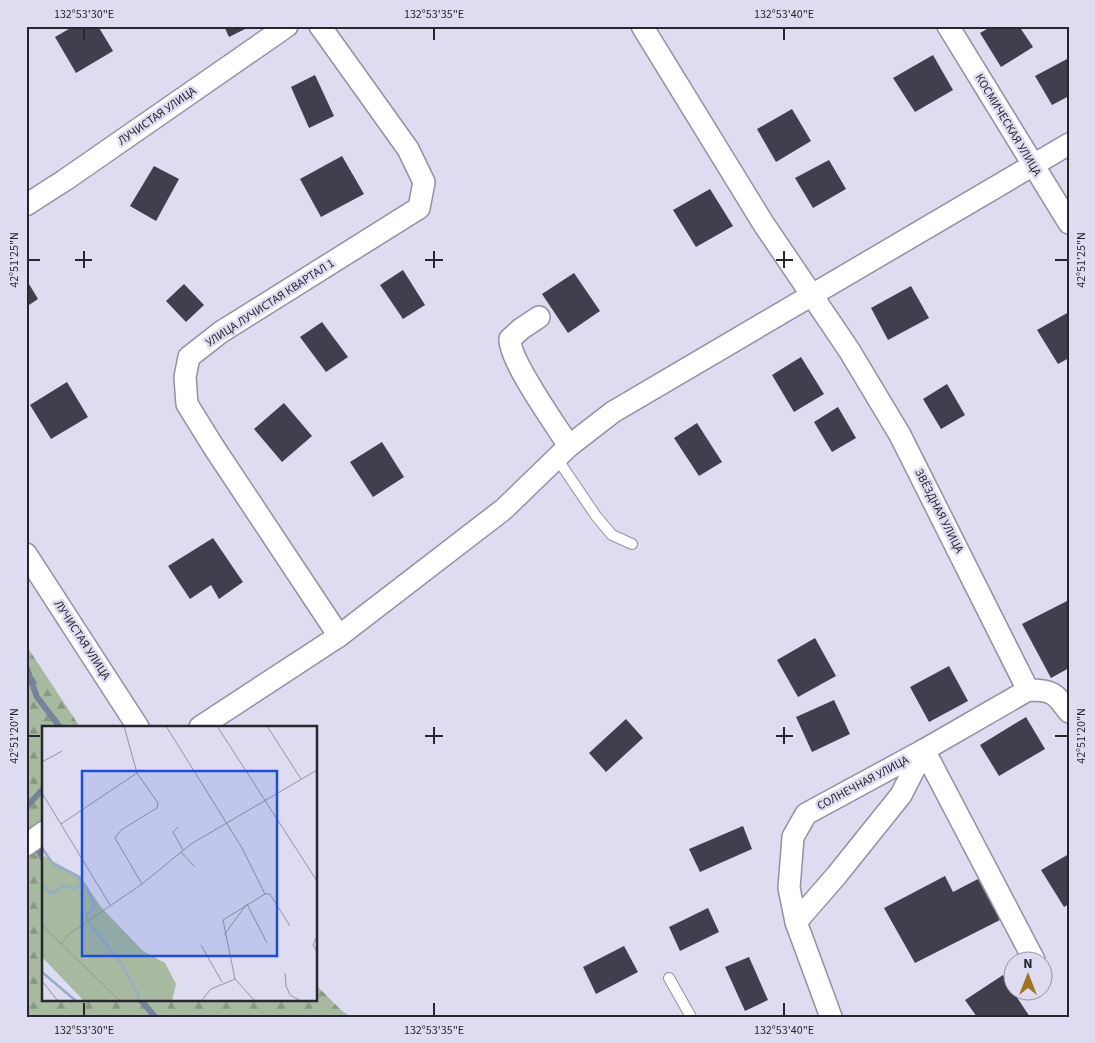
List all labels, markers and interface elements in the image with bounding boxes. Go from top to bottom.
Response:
text: 132°53'30"E [54,6,114,23]
text: 132°53'35"E [404,6,464,23]
text: 132°53'40"E [754,6,814,23]
street label: КОСМИЧЕСКАЯ УЛИЦА [971,71,1046,180]
street label: ЛУЧИСТАЯ УЛИЦА [114,82,200,149]
text: 42°51'25"N [6,232,23,288]
text: 42°51'25"N [1073,232,1090,288]
street label: УЛИЦА ЛУЧИСТАЯ КВАРТАЛ 1 [202,255,338,351]
street label: ЗВЁЗДНАЯ УЛИЦА [910,466,968,557]
street label: ЛУЧИСТАЯ УЛИЦА [50,597,115,684]
text: 42°51'20"N [6,708,23,764]
text: 42°51'20"N [1073,708,1090,764]
inset map [42,726,318,1000]
street label: СОЛНЕЧНАЯ УЛИЦА [814,751,912,814]
north arrow [1002,950,1052,1000]
text: N [1023,954,1033,974]
text: 132°53'30"E [54,1022,114,1039]
text: 132°53'35"E [404,1022,464,1039]
text: 132°53'40"E [754,1022,814,1039]

